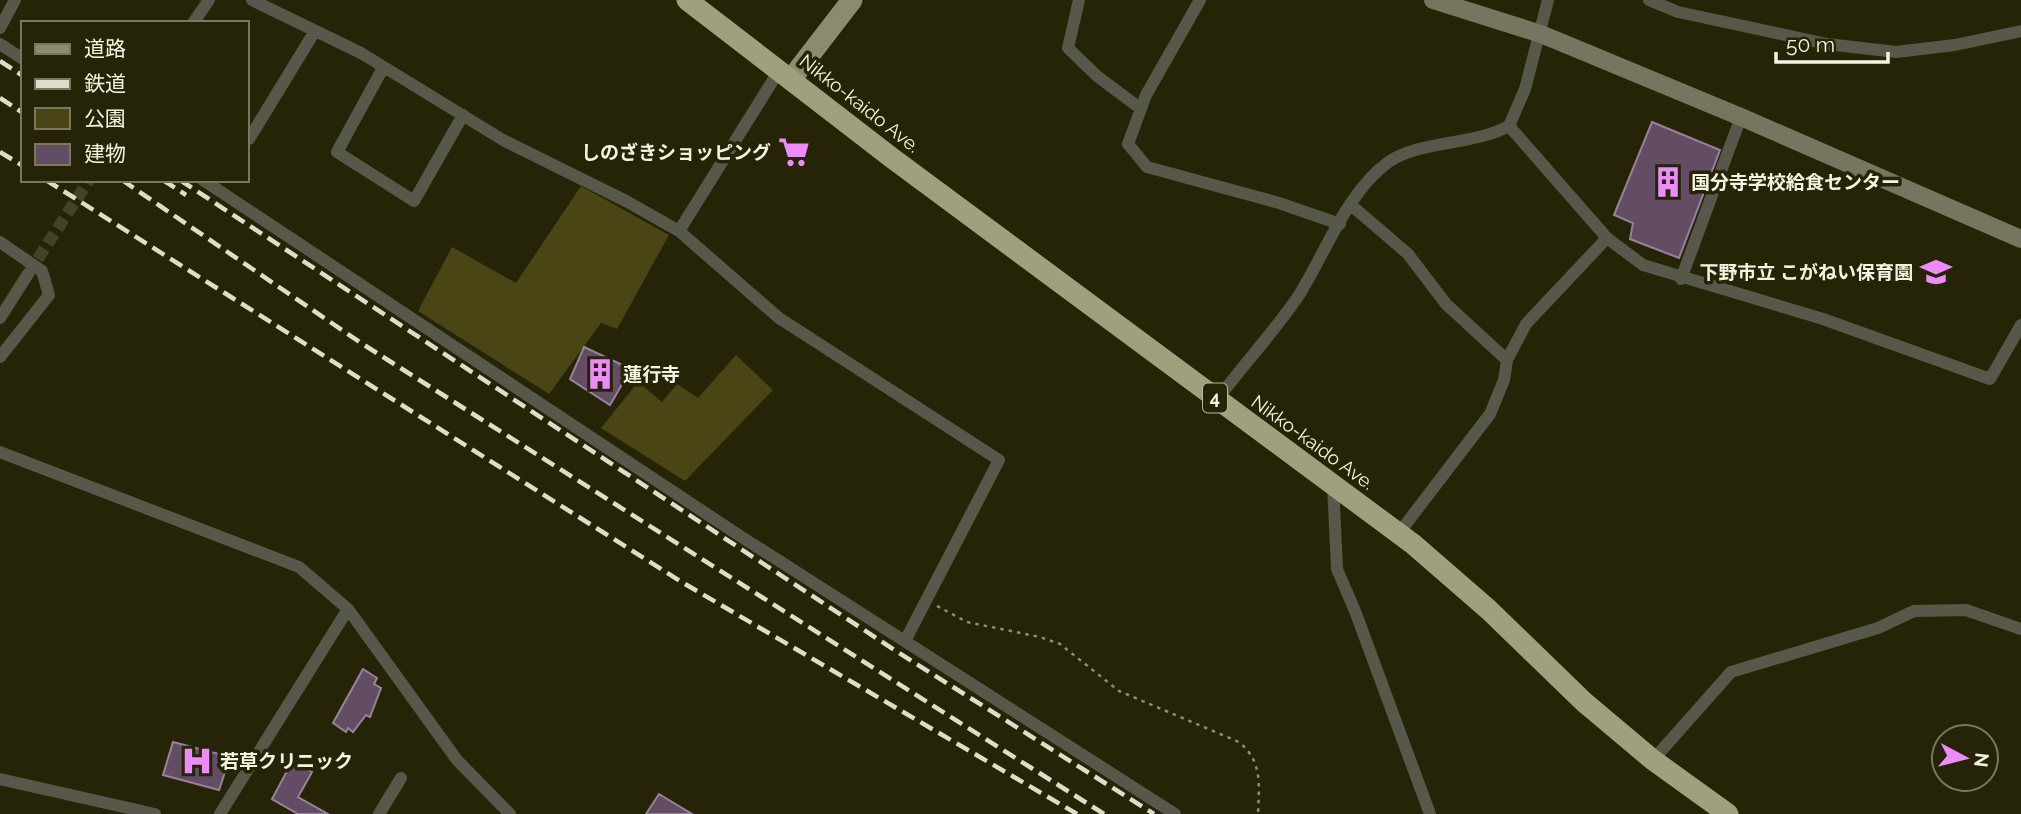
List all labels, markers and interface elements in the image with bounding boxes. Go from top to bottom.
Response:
legend [21,21,248,182]
scale bar [1776,21,1888,65]
text: 50 m [1786,32,1835,57]
text: 道路 [84,36,126,61]
street label: Nikko-kaido Ave. [796,49,924,157]
text: 鉄道 [84,71,126,96]
text: 公園 [84,106,126,131]
supermarket icon: しのざきショッピング [777,135,811,169]
text: 建物 [84,141,126,166]
place label: しのざきショッピング [581,141,771,163]
building icon: 国分寺学校給食センター [1651,165,1685,199]
place label: 国分寺学校給食センター [1691,171,1900,193]
school or university icon: 下野市立 こがねい保育園 [1919,255,1953,289]
place label: 下野市立 こがねい保育園 [1699,261,1913,283]
building icon: 蓮行寺 [583,357,617,391]
place label: 蓮行寺 [623,363,680,385]
road number: 4 [1203,384,1227,412]
street label: Nikko-kaido Ave. [1247,390,1379,494]
north arrow [1930,723,2000,793]
hospital icon: 若草クリニック [180,744,214,778]
place label: 若草クリニック [220,750,353,772]
text: N [1970,752,1994,769]

